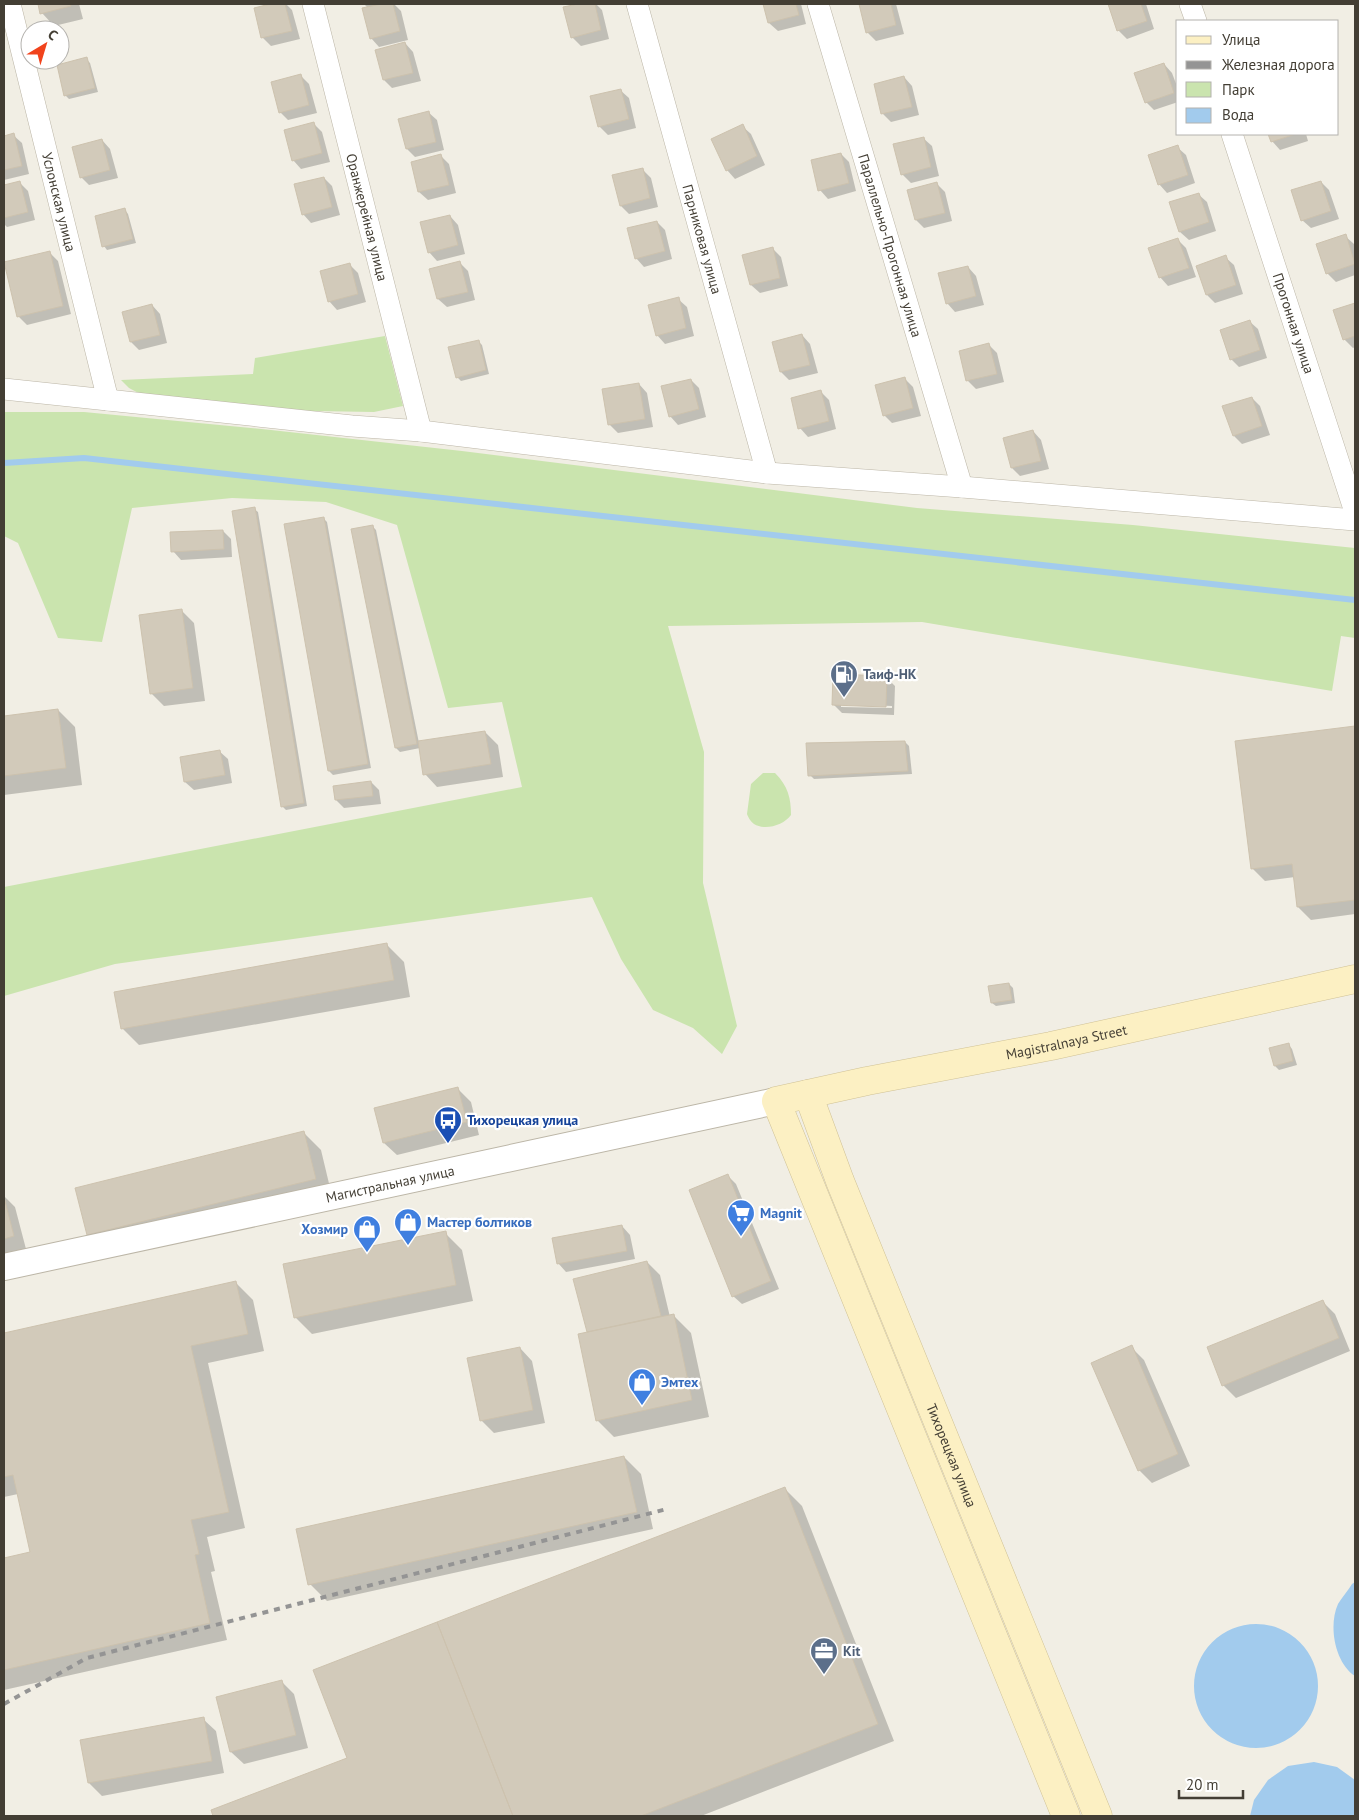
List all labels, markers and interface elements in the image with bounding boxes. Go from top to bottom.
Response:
north arrow [20,20,70,70]
legend [1176,20,1339,135]
text: С [44,25,62,44]
text: Улица [1222,30,1260,49]
text: Железная дорога [1221,55,1335,74]
text: Парк [1222,80,1255,99]
text: Вода [1222,105,1254,124]
street label: Услонская улица [38,151,80,253]
street label: Оранжерейная улица [342,152,392,283]
street label: Параллельно-Прогонная улица [854,152,926,339]
street label: Парниковая улица [678,182,726,296]
street label: Прогонная улица [1269,271,1318,376]
fuel station icon: Таиф-НК [829,659,859,698]
place label: Таиф-НК [863,665,917,683]
street label: Magistralnaya Street [1004,1020,1129,1063]
bus stop icon: Тихорецкая улица [433,1105,463,1144]
place label: Тихорецкая улица [467,1111,578,1129]
street label: Магистральная улица [324,1161,456,1207]
supermarket icon: Magnit [726,1198,756,1237]
place label: Magnit [760,1204,802,1222]
shop icon: Мастер болтиков [393,1207,423,1246]
place label: Мастер болтиков [427,1213,532,1231]
shop icon: Хозмир [352,1214,382,1253]
place label: Хозмир [301,1220,348,1238]
shop icon: Эмтех [627,1367,657,1406]
place label: Эмтех [661,1373,699,1391]
street label: Тихорецкая улица [922,1401,981,1510]
office icon: Kit [809,1636,839,1675]
place label: Kit [843,1642,860,1660]
scale bar [1179,1768,1243,1800]
text: 20 m [1186,1775,1219,1794]

